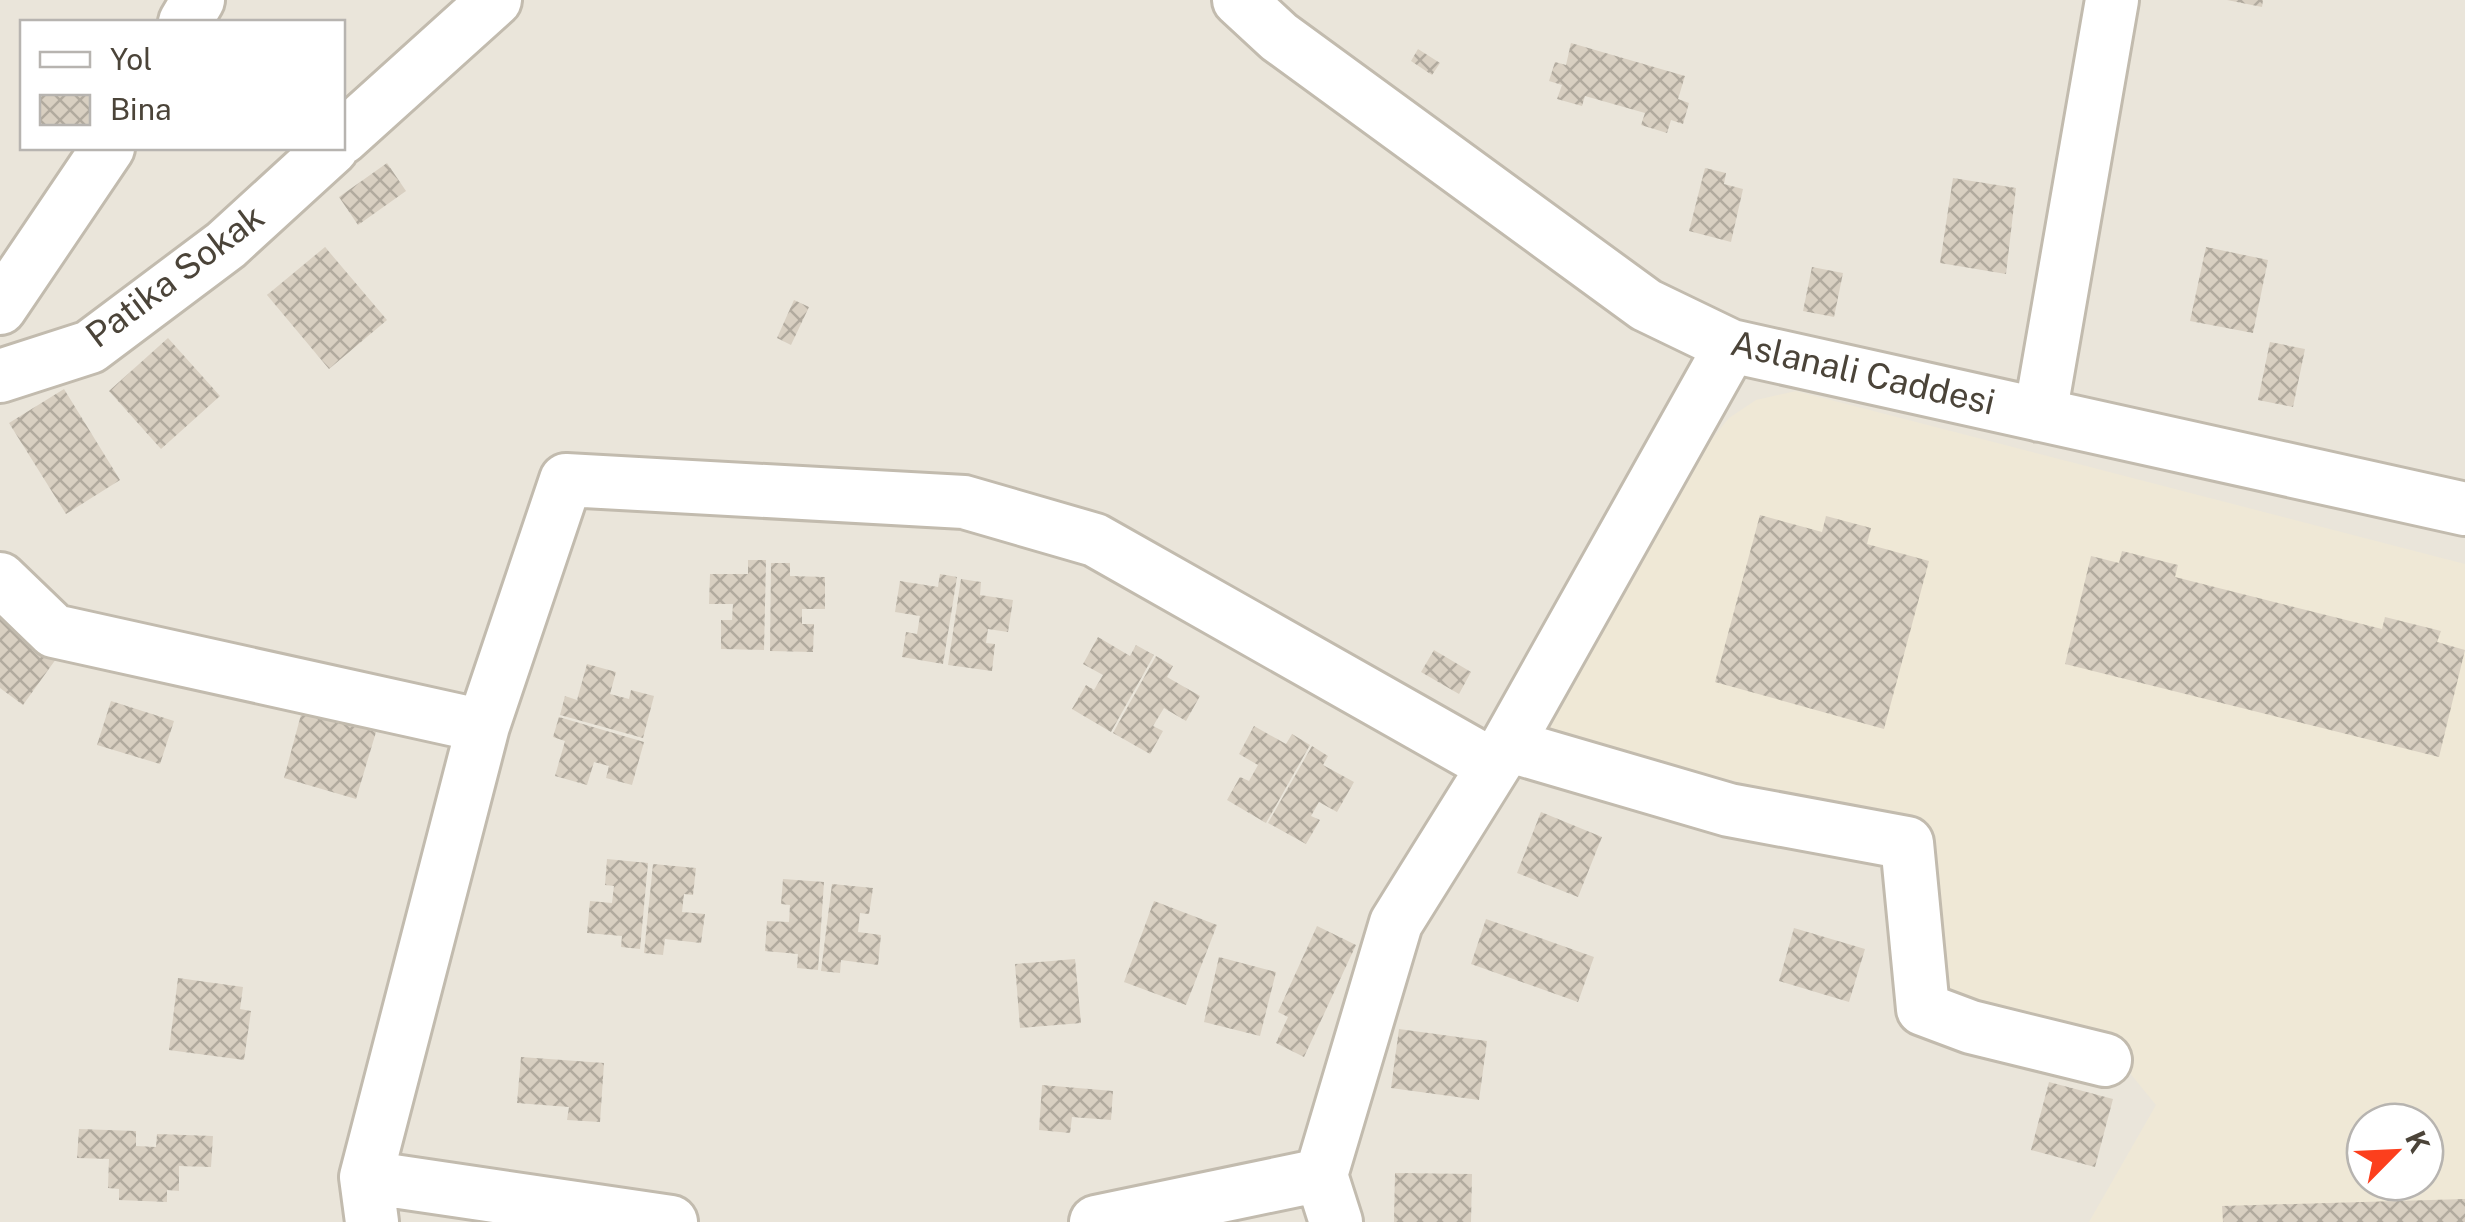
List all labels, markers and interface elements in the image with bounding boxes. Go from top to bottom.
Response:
legend [20,20,345,150]
text: Yol [110,41,152,77]
text: Bina [110,91,172,127]
street label: Patika Sokak [78,196,272,356]
street label: Aslanali Caddesi [1727,322,1999,423]
north arrow [2345,1102,2445,1202]
text: K [2399,1126,2437,1158]

